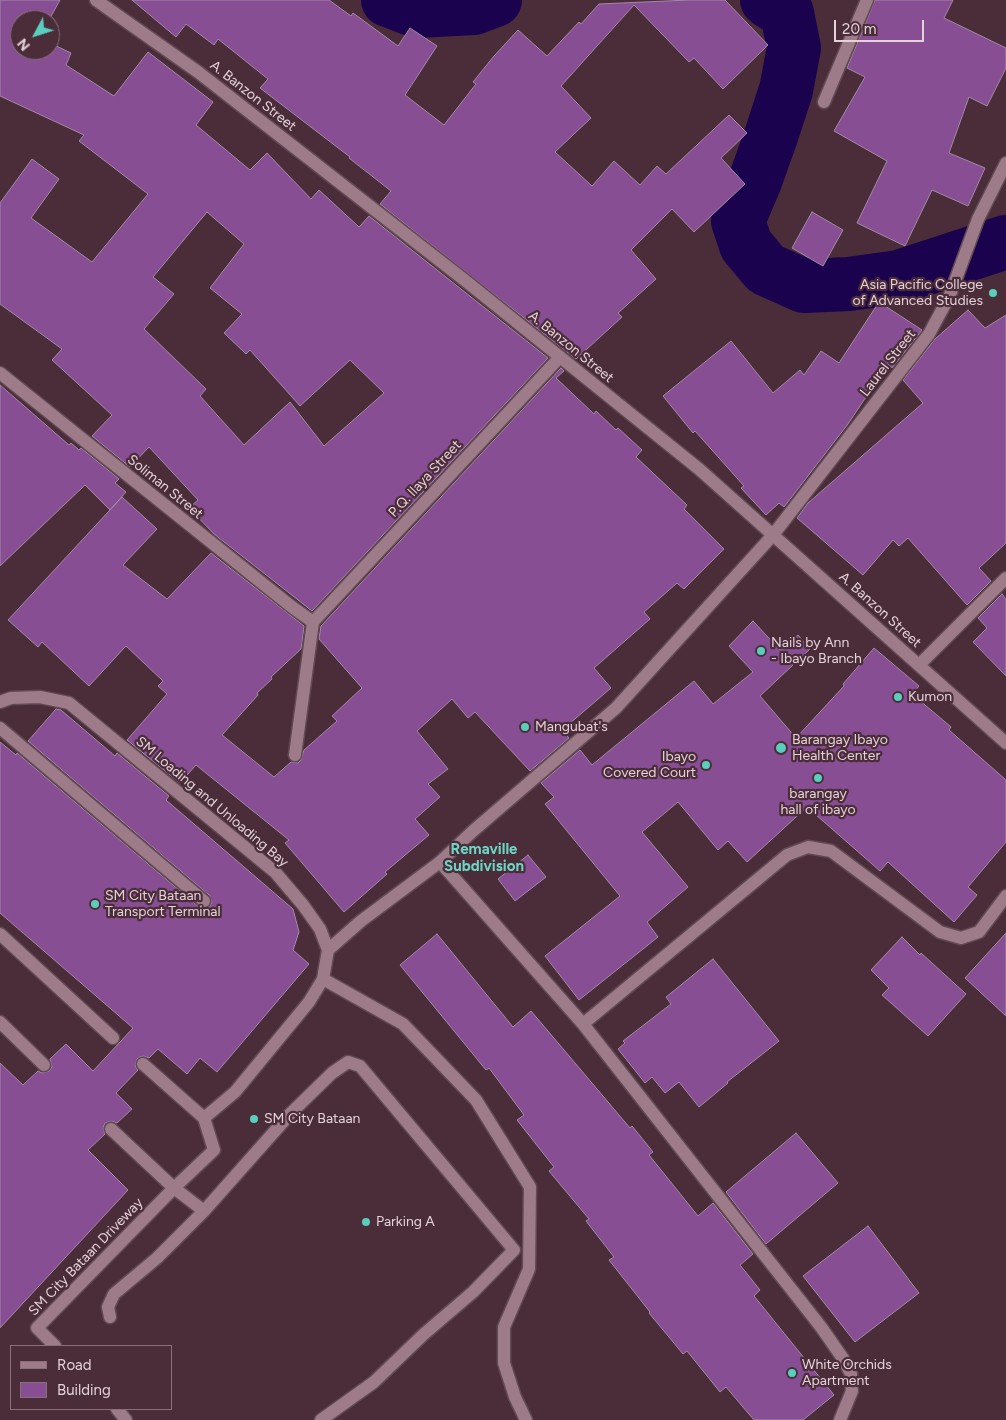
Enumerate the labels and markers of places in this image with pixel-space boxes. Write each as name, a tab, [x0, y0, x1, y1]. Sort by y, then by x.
place label: Asia Pacific College of Advanced Studies	[852, 277, 983, 310]
marker: Asia Pacific College of Advanced Studies	[987, 287, 999, 299]
place label: Nails by Ann - Ibayo Branch	[771, 635, 862, 668]
marker: Nails by Ann - Ibayo Branch	[755, 645, 767, 657]
place label: Kumon	[908, 689, 952, 705]
marker: Kumon	[892, 691, 904, 703]
place label: Mangubat's	[535, 719, 608, 735]
marker: Mangubat's	[519, 721, 531, 733]
place label: Barangay Ibayo Health Center	[792, 732, 888, 764]
marker: Barangay Ibayo Health Center	[774, 741, 788, 755]
place label: Ibayo Covered Court	[603, 749, 696, 782]
marker: Ibayo Covered Court	[700, 759, 712, 771]
marker: barangay hall of ibayo	[812, 772, 824, 784]
place label: barangay hall of ibayo	[780, 786, 856, 819]
place label: SM City Bataan Transport Terminal	[105, 888, 221, 920]
marker: SM City Bataan Transport Terminal	[89, 898, 101, 910]
place label: SM City Bataan	[264, 1111, 360, 1127]
marker: SM City Bataan	[248, 1113, 260, 1125]
place label: Parking A	[376, 1214, 435, 1230]
marker: Parking A	[360, 1216, 372, 1228]
place label: White Orchids Apartment	[802, 1357, 892, 1390]
marker: White Orchids Apartment	[786, 1367, 798, 1379]

